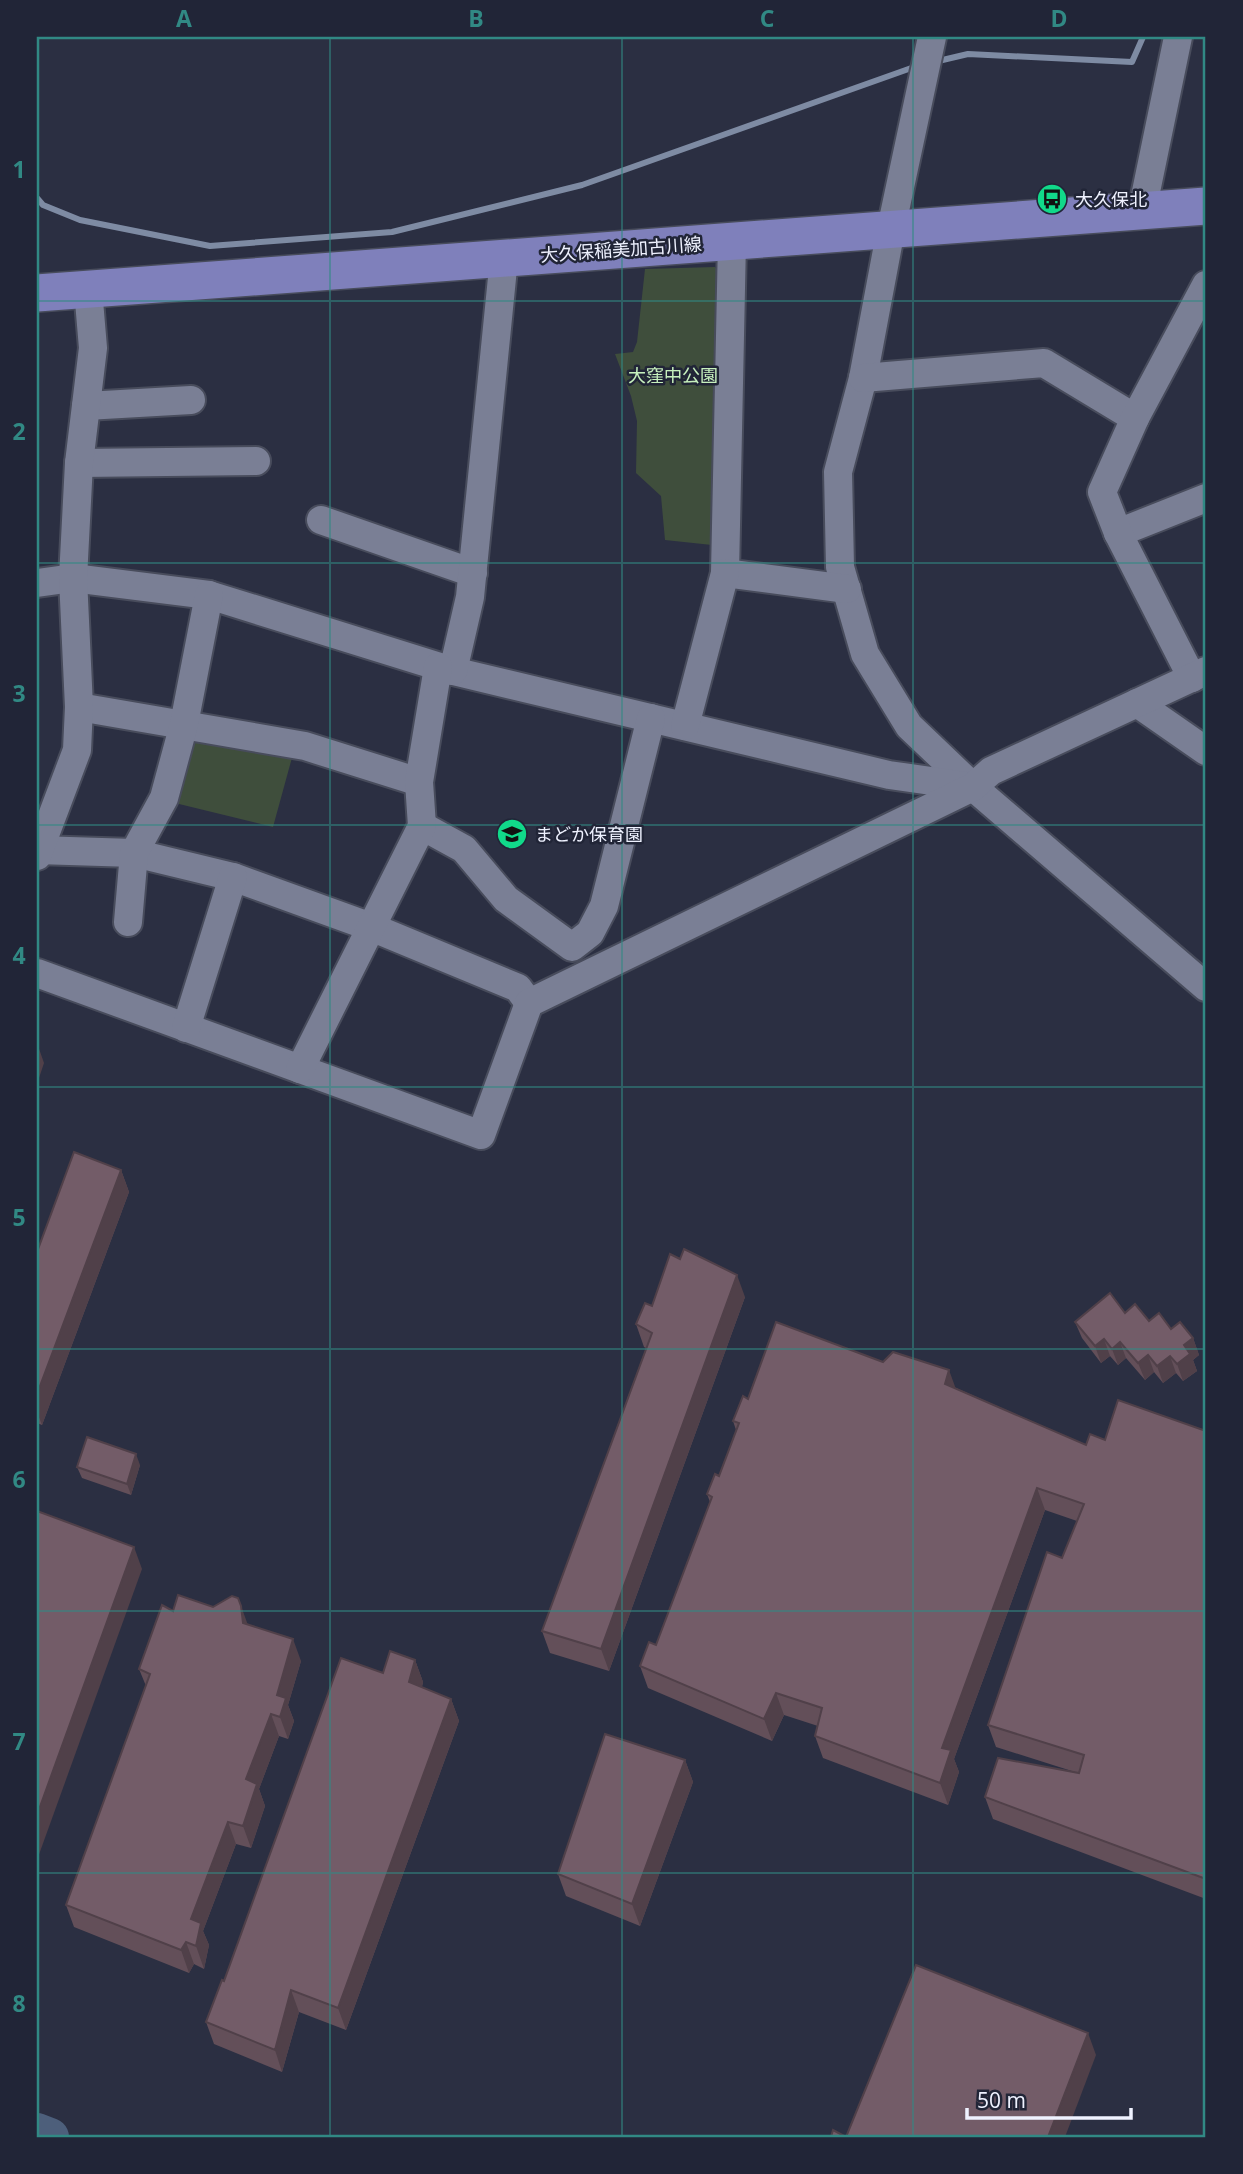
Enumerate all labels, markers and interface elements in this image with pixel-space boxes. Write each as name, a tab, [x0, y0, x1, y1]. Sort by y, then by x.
text: A	[176, 2, 192, 34]
text: B	[468, 2, 484, 34]
text: C	[760, 2, 774, 34]
text: D	[1050, 2, 1068, 34]
text: 1	[12, 153, 26, 185]
bus stop icon: 大久保北	[1035, 182, 1069, 216]
place label: 大久保北	[1075, 187, 1147, 211]
street label: 大久保稲美加古川線	[539, 231, 703, 267]
park label: 大窪中公園	[628, 363, 718, 387]
text: 2	[12, 415, 26, 447]
text: 3	[12, 677, 26, 709]
school or university icon: まどか保育園	[495, 817, 529, 851]
place label: まどか保育園	[535, 822, 643, 846]
text: 4	[12, 939, 26, 971]
text: 5	[12, 1201, 26, 1233]
text: 6	[12, 1463, 26, 1495]
text: 7	[12, 1725, 26, 1757]
text: 8	[12, 1987, 26, 2019]
scale bar	[967, 2076, 1131, 2120]
text: 50 m	[977, 2086, 1026, 2114]

